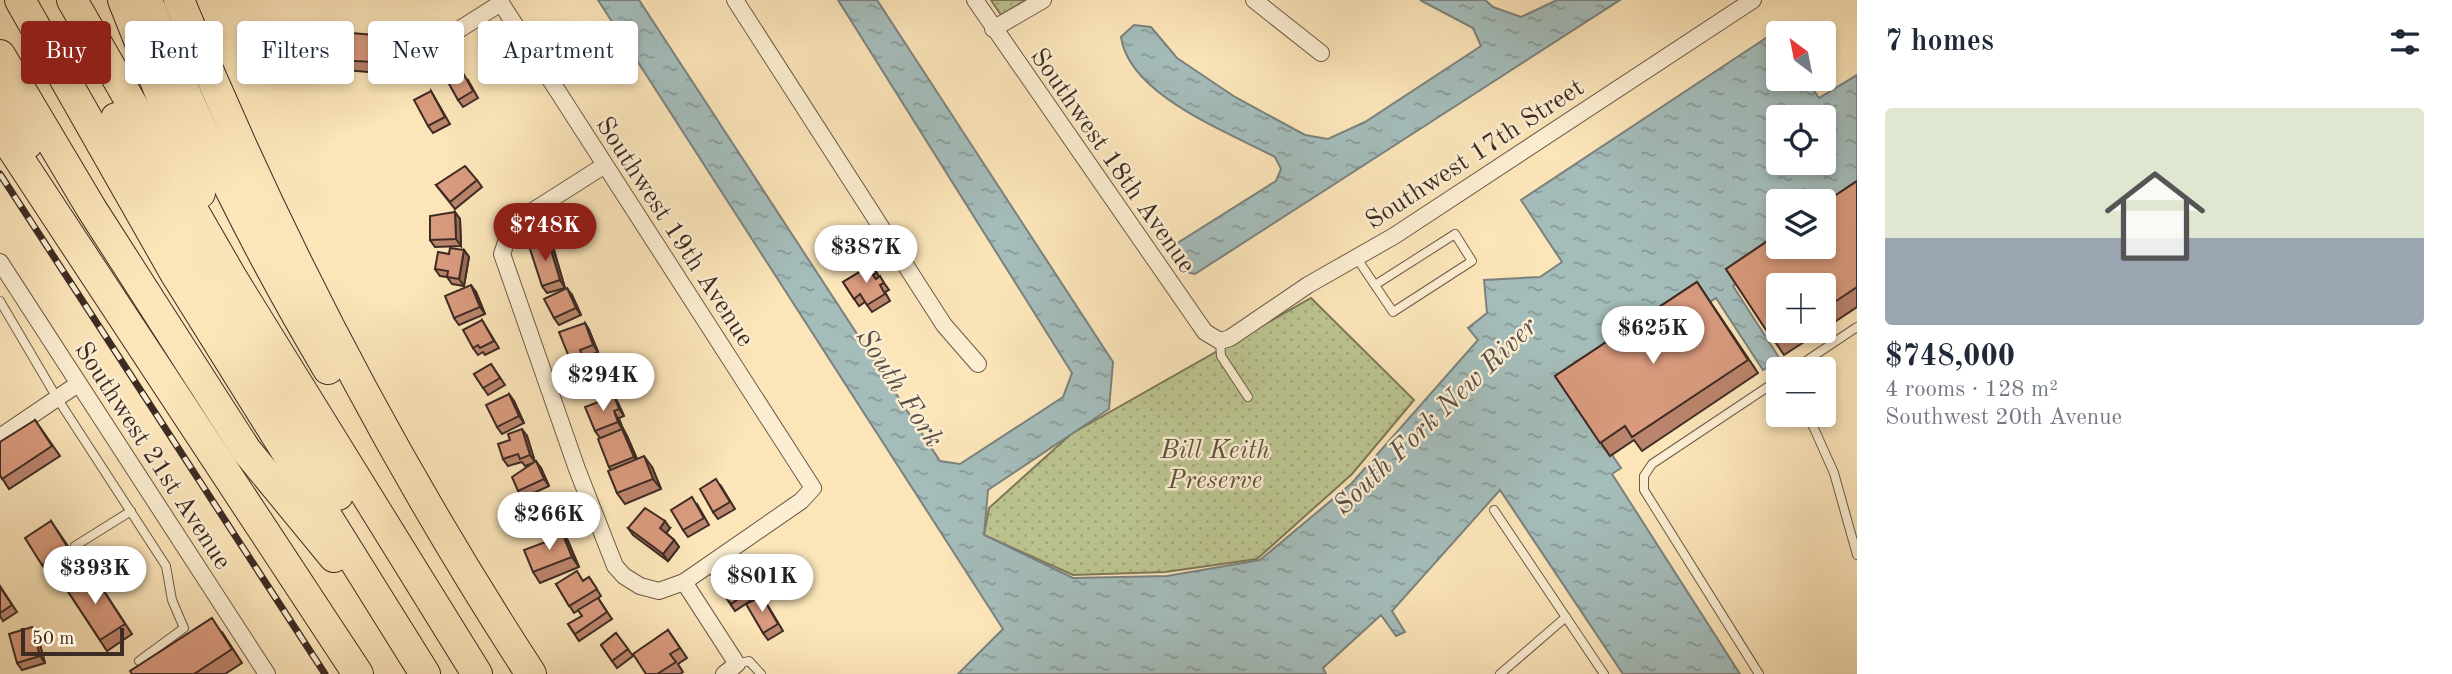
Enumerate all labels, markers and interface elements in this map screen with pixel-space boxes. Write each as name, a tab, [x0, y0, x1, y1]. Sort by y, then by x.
chip: Buy	[21, 21, 111, 84]
chip: Rent	[125, 21, 223, 84]
chip: Filters	[237, 21, 354, 84]
chip: New	[368, 21, 464, 84]
chip: Apartment	[478, 21, 638, 84]
north arrow	[1766, 21, 1836, 91]
map controls	[1766, 21, 1836, 427]
icon: filters	[2386, 23, 2424, 61]
text: 7 homes	[1885, 27, 1994, 57]
street label: Southwest 18th Avenue	[1025, 44, 1200, 278]
street label: Southwest 17th Street	[1361, 75, 1589, 235]
button: locate	[1766, 105, 1836, 175]
street label: Southwest 19th Avenue	[590, 113, 758, 352]
icon: home	[2092, 153, 2218, 279]
button: layers	[1766, 189, 1836, 259]
pin: $748K	[496, 204, 594, 263]
text: $748K	[509, 214, 581, 237]
pin: $387K	[817, 226, 915, 285]
text: $387K	[830, 236, 902, 259]
button: +	[1766, 273, 1836, 343]
pin: $625K	[1604, 306, 1702, 366]
water label: South Fork New River	[1329, 312, 1544, 521]
text: $625K	[1617, 317, 1689, 340]
water label: South Fork	[850, 324, 947, 453]
street label: Southwest 21st Avenue	[69, 338, 235, 574]
text: $748,000	[1885, 342, 2015, 372]
pin: $294K	[554, 354, 652, 413]
button: −	[1766, 357, 1836, 427]
text: $294K	[567, 364, 639, 387]
text: 4 rooms · 128 m²	[1885, 378, 2058, 401]
text: Southwest 20th Avenue	[1885, 406, 2122, 429]
park label: Bill Keith Preserve	[1159, 438, 1270, 494]
pin: $266K	[500, 492, 598, 552]
text: $266K	[513, 503, 585, 526]
pin: $393K	[46, 546, 144, 606]
pin: $801K	[713, 554, 811, 614]
text: $393K	[59, 557, 131, 580]
text: $801K	[726, 565, 798, 588]
scale bar	[21, 625, 124, 657]
text: 50 m	[32, 630, 74, 649]

